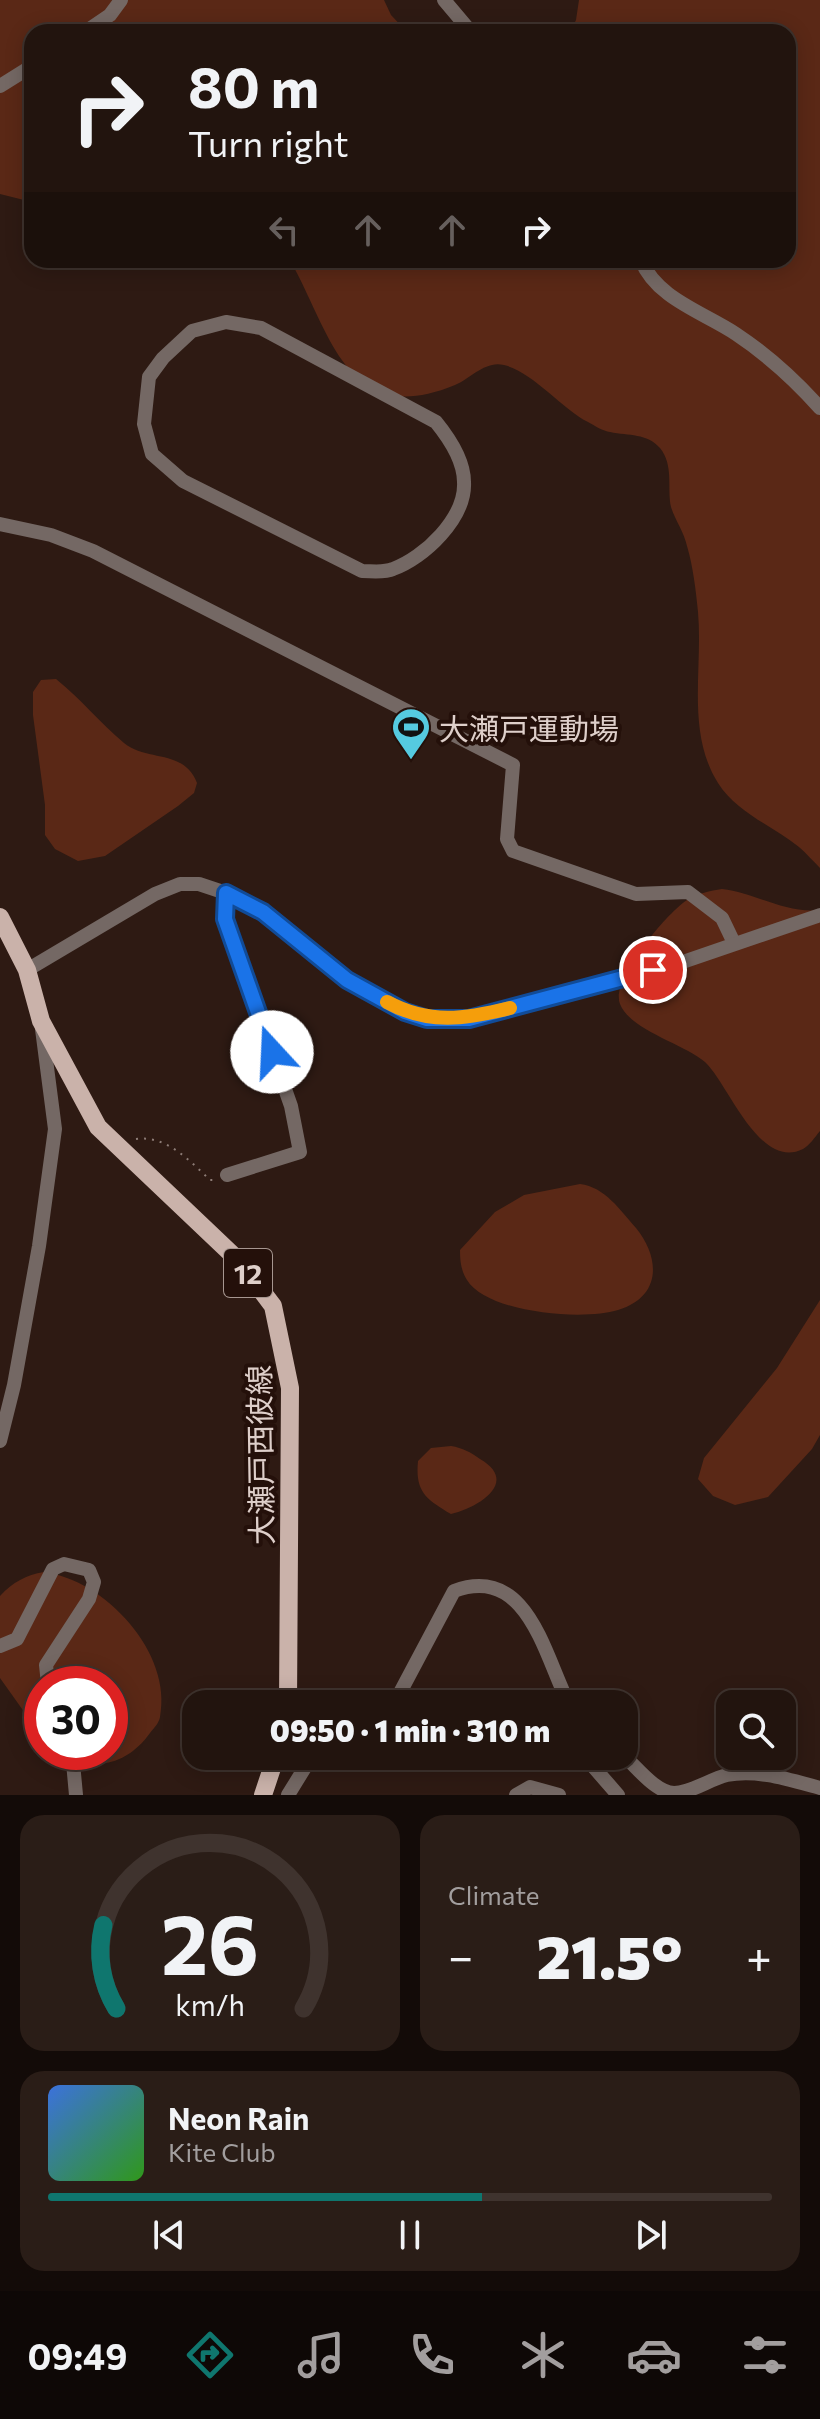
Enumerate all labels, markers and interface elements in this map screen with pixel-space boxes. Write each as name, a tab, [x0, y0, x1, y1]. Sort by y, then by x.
text: 80 m	[188, 51, 319, 120]
icon: right	[56, 56, 160, 160]
text: Turn right	[188, 120, 349, 164]
icon: left	[262, 208, 306, 252]
icon: ahead	[346, 208, 390, 252]
icon: ahead	[430, 208, 474, 252]
icon: right	[514, 208, 558, 252]
sports icon: 大瀬戸運動場	[390, 706, 432, 761]
place label: 大瀬戸運動場	[439, 709, 619, 746]
pin	[619, 936, 687, 1004]
icon: arrive	[631, 948, 675, 992]
position arrow	[230, 1010, 314, 1094]
road number: 12	[224, 1249, 272, 1297]
street label: 大瀬戸西彼線	[239, 1365, 279, 1545]
speed limit sign: 30	[24, 1666, 128, 1770]
map controls	[716, 1690, 796, 1770]
button: search	[716, 1690, 796, 1770]
text: 09:50 · 1 min · 310 m	[270, 1711, 550, 1748]
text: Climate	[448, 1879, 540, 1910]
text: 26	[161, 1890, 259, 1992]
text: 21.5°	[536, 1918, 683, 1991]
text: −	[448, 1928, 473, 1982]
text: +	[746, 1928, 772, 1982]
text: km/h	[175, 1987, 245, 2022]
text: Neon Rain	[168, 2099, 309, 2136]
text: Kite Club	[168, 2136, 276, 2167]
icon: previous	[147, 2213, 191, 2257]
icon: pause	[388, 2213, 432, 2257]
icon: next	[629, 2213, 673, 2257]
icon: directions	[182, 2327, 238, 2383]
icon: music	[293, 2327, 349, 2383]
icon: phone	[404, 2327, 460, 2383]
icon: climate	[515, 2327, 571, 2383]
icon: car	[626, 2327, 682, 2383]
icon: filters	[737, 2327, 793, 2383]
text: 09:49	[27, 2333, 127, 2377]

